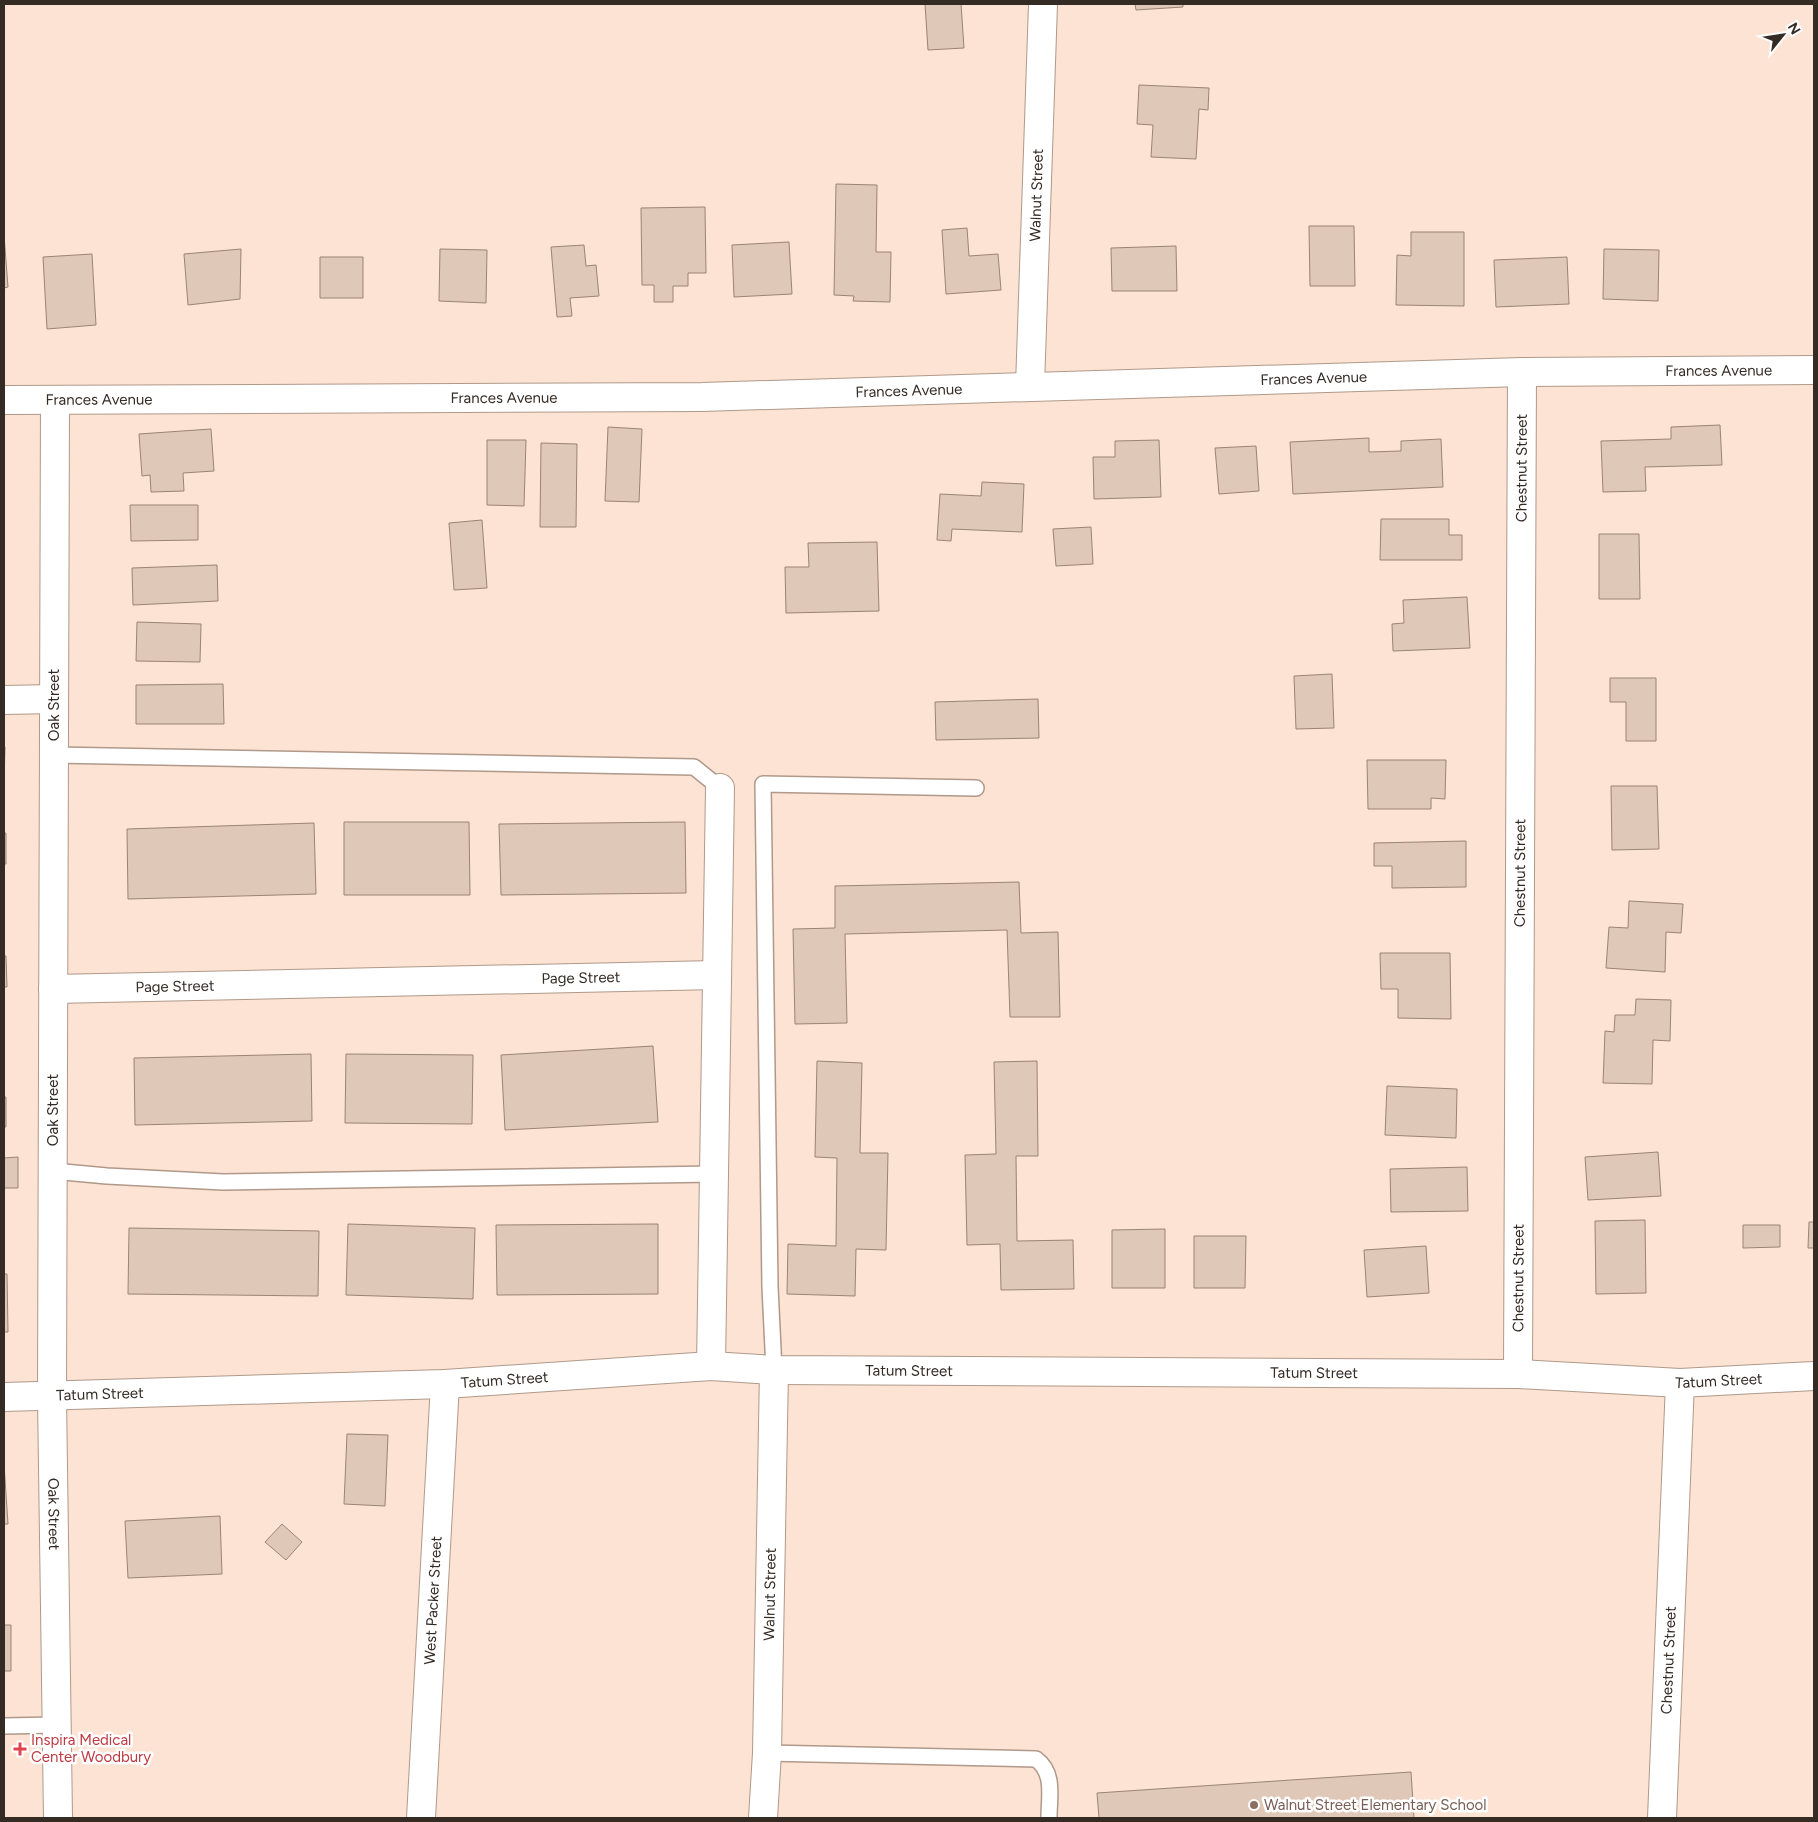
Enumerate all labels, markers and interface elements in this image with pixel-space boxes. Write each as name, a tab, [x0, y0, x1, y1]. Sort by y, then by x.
north arrow	[1758, 10, 1808, 60]
text: N	[1784, 20, 1804, 38]
street label: Walnut Street	[1026, 148, 1047, 242]
street label: Frances Avenue	[1665, 361, 1772, 380]
street label: Frances Avenue	[1260, 368, 1367, 389]
street label: Frances Avenue	[855, 380, 963, 401]
street label: Frances Avenue	[450, 389, 558, 407]
street label: Frances Avenue	[45, 390, 153, 409]
street label: Chestnut Street	[1512, 414, 1531, 522]
street label: Oak Street	[45, 669, 63, 741]
street label: Chestnut Street	[1511, 819, 1529, 927]
street label: Page Street	[541, 968, 621, 988]
street label: Page Street	[135, 977, 215, 996]
street label: Oak Street	[44, 1074, 62, 1146]
street label: Chestnut Street	[1509, 1224, 1528, 1332]
street label: Tatum Street	[865, 1361, 953, 1380]
street label: Tatum Street	[1270, 1364, 1358, 1382]
street label: Tatum Street	[460, 1368, 549, 1392]
street label: Tatum Street	[1675, 1370, 1763, 1392]
street label: Tatum Street	[56, 1384, 144, 1404]
street label: Oak Street	[44, 1478, 63, 1551]
street label: West Packer Street	[420, 1535, 446, 1665]
street label: Walnut Street	[760, 1547, 780, 1641]
street label: Chestnut Street	[1657, 1605, 1680, 1715]
place label: Inspira Medical Center Woodbury	[31, 1731, 151, 1766]
marker: Inspira Medical Center Woodbury	[13, 1742, 27, 1756]
place label: Walnut Street Elementary School	[1264, 1796, 1487, 1814]
marker: Walnut Street Elementary School	[1248, 1799, 1260, 1811]

